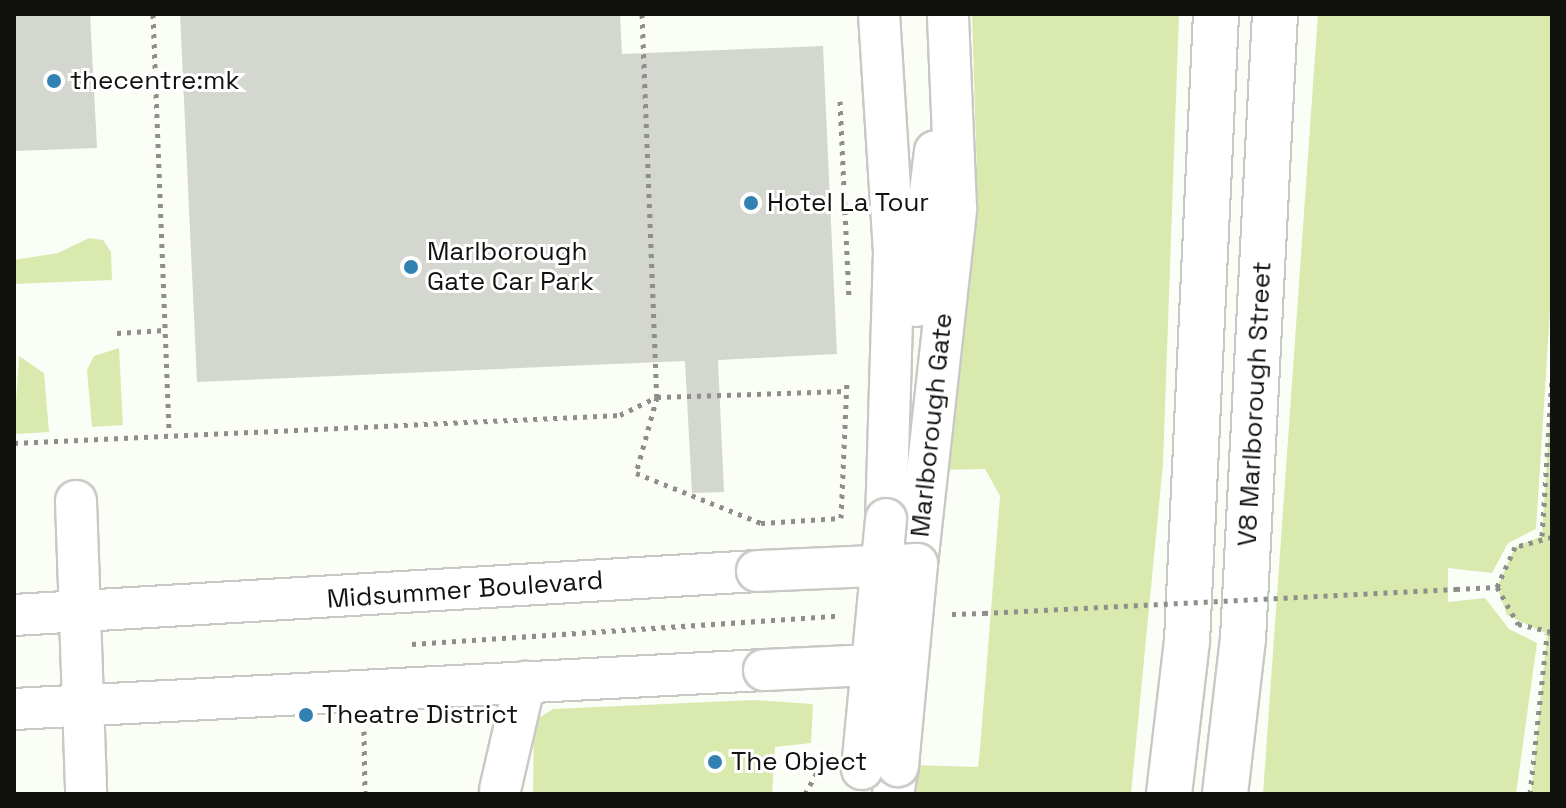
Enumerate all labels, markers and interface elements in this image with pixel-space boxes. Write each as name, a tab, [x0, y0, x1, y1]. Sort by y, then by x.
place label: thecentre:mk	[70, 65, 239, 97]
marker: thecentre:mk	[45, 72, 63, 90]
place label: Hotel La Tour	[767, 187, 930, 219]
marker: Hotel La Tour	[742, 194, 760, 212]
place label: Marlborough Gate Car Park	[427, 236, 594, 298]
marker: Marlborough Gate Car Park	[402, 258, 420, 276]
street label: V8 Marlborough Street	[1232, 261, 1278, 547]
street label: Marlborough Gate	[905, 311, 959, 539]
street label: Midsummer Boulevard	[326, 565, 604, 615]
place label: Theatre District	[322, 699, 518, 731]
marker: Theatre District	[297, 706, 315, 724]
place label: The Object	[731, 746, 867, 778]
marker: The Object	[706, 753, 724, 771]

